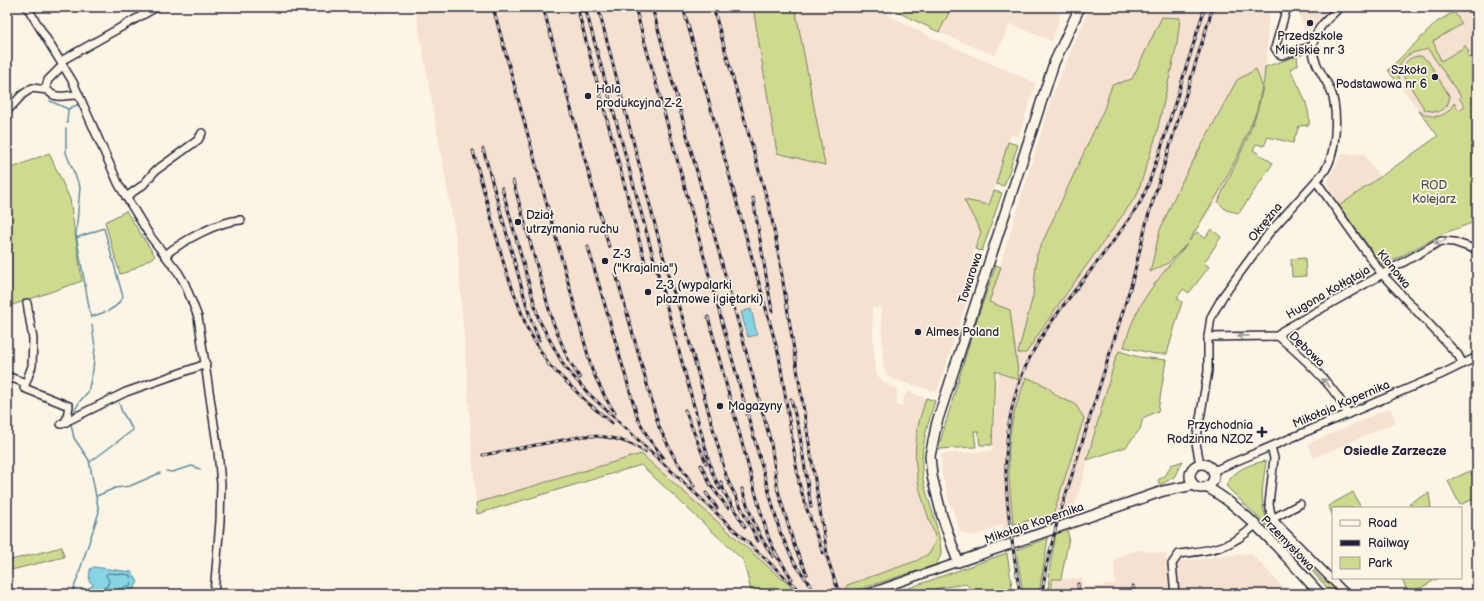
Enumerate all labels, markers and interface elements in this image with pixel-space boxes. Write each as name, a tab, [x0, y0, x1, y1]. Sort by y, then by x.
marker: Przedszkole Miejskie nr 3	[1305, 18, 1315, 28]
place label: Przedszkole Miejskie nr 3	[1275, 29, 1345, 58]
place label: Szkoła Podstawowa nr 6	[1336, 63, 1427, 92]
marker: Szkoła Podstawowa nr 6	[1430, 72, 1440, 82]
place label: Hala produkcyjna Z-2	[596, 82, 682, 111]
marker: Hala produkcyjna Z-2	[583, 91, 593, 101]
park label: ROD Kolejarz	[1412, 178, 1456, 207]
street label: Okrężna	[1245, 200, 1286, 245]
place label: Dział utrzymania ruchu	[526, 208, 619, 237]
marker: Dział utrzymania ruchu	[513, 217, 523, 227]
one-way arrow	[1434, 239, 1447, 246]
place label: Z-3 ("Krajalnia")	[612, 247, 678, 276]
street label: Klonowa	[1373, 247, 1414, 292]
street label: Towarowa	[955, 250, 986, 306]
marker: Z-3 ("Krajalnia")	[600, 256, 610, 266]
street label: Hugona Kołłątaja	[1284, 262, 1373, 323]
place label: Z-3 (wypalarki plazmowe i giętarki)	[655, 278, 764, 307]
marker: Z-3 (wypalarki plazmowe i giętarki)	[643, 287, 653, 297]
place label: Almes Poland	[926, 325, 999, 340]
marker: Almes Poland	[913, 327, 923, 337]
street label: Dębowa	[1286, 329, 1328, 370]
one-way arrow	[1237, 332, 1250, 340]
street label: Mikołaja Kopernika	[1290, 377, 1392, 432]
one-way arrow	[1321, 378, 1330, 388]
place label: Magazyny	[728, 399, 783, 414]
marker: Magazyny	[715, 401, 725, 411]
place label: Przychodnia Rodzinna NZOZ	[1167, 418, 1254, 447]
marker: Przychodnia Rodzinna NZOZ	[1256, 426, 1268, 438]
district label: Osiedle Zarzecze	[1343, 443, 1447, 459]
street label: Mikołaja Kopernika	[983, 499, 1086, 547]
legend	[1332, 507, 1462, 579]
street label: Przemysłowa	[1258, 513, 1318, 574]
text: Road	[1368, 516, 1397, 531]
text: Railway	[1368, 536, 1410, 551]
text: Park	[1368, 556, 1392, 571]

